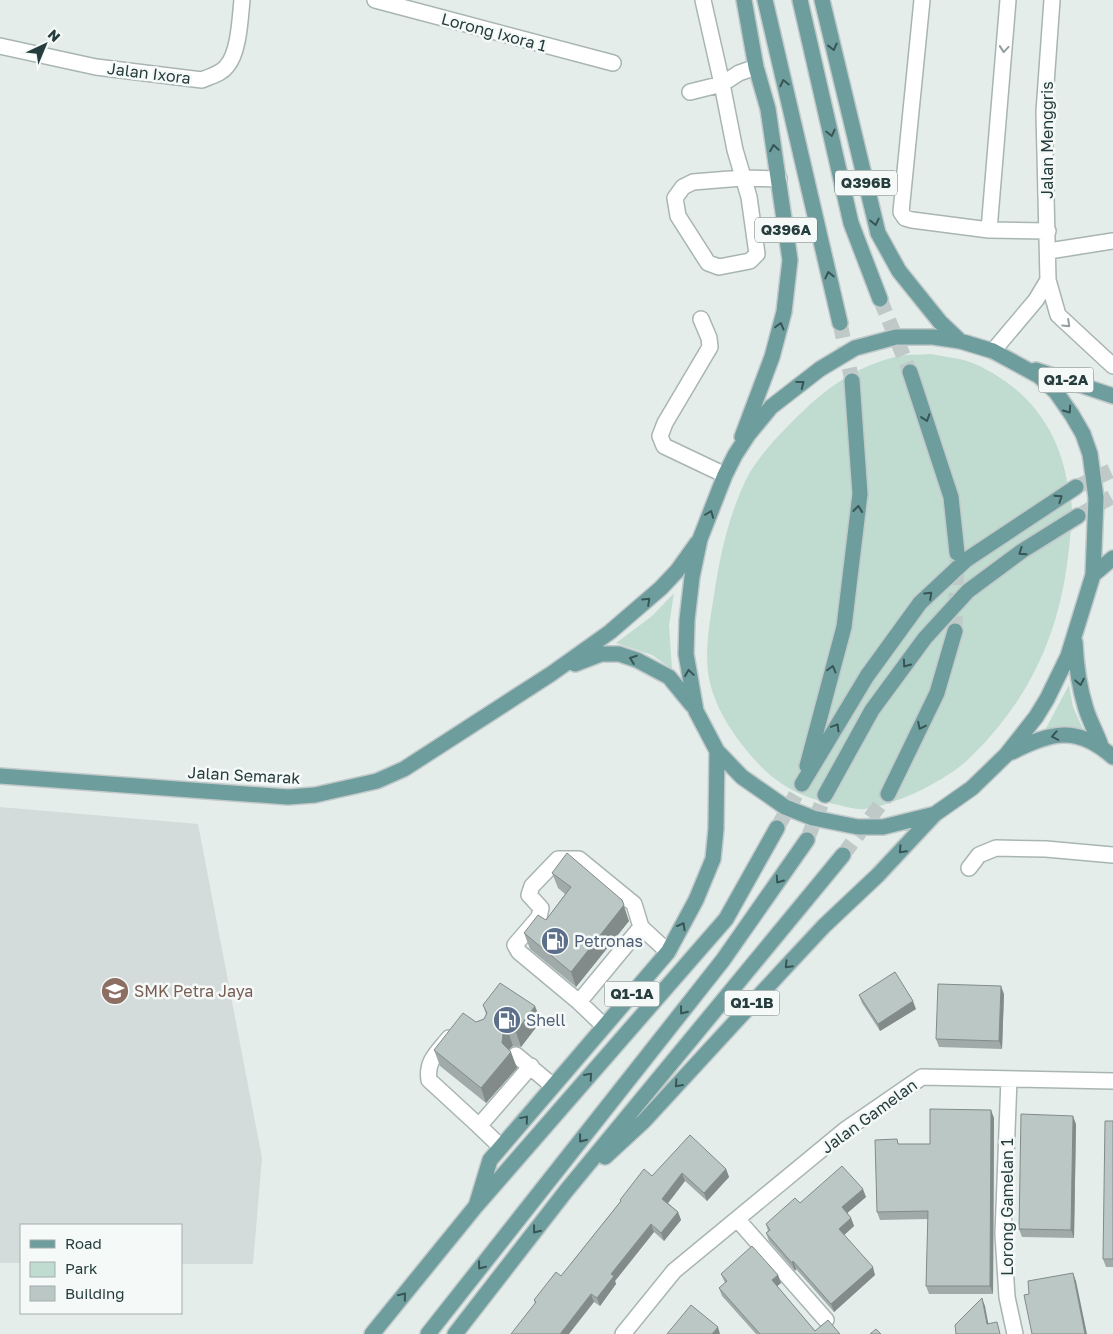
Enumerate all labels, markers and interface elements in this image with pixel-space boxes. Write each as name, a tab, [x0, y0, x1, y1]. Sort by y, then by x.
street label: Lorong Ixora 1	[439, 8, 549, 56]
north arrow	[20, 20, 70, 70]
text: N	[45, 25, 64, 45]
one-way arrow	[827, 43, 838, 52]
one-way arrow	[999, 45, 1010, 53]
street label: Jalan Ixora	[106, 58, 192, 88]
one-way arrow	[779, 78, 790, 87]
street label: Jalan Menggris	[1037, 81, 1057, 199]
one-way arrow	[825, 128, 836, 137]
one-way arrow	[769, 144, 780, 152]
road number: Q396B	[835, 170, 897, 196]
road number: Q396A	[755, 218, 817, 242]
one-way arrow	[869, 218, 880, 227]
one-way arrow	[824, 271, 835, 280]
one-way arrow	[1062, 318, 1071, 327]
one-way arrow	[775, 323, 785, 331]
road number: Q1-2A	[1038, 368, 1094, 392]
one-way arrow	[795, 381, 804, 389]
one-way arrow	[1062, 404, 1071, 414]
one-way arrow	[920, 413, 930, 421]
one-way arrow	[1053, 495, 1063, 504]
one-way arrow	[852, 505, 863, 513]
one-way arrow	[703, 510, 714, 519]
one-way arrow	[1018, 545, 1027, 555]
one-way arrow	[923, 592, 932, 601]
one-way arrow	[641, 598, 650, 607]
one-way arrow	[629, 655, 638, 665]
one-way arrow	[903, 658, 912, 668]
one-way arrow	[827, 666, 837, 674]
one-way arrow	[684, 669, 695, 677]
one-way arrow	[1074, 678, 1084, 687]
one-way arrow	[917, 720, 927, 729]
one-way arrow	[829, 724, 839, 733]
one-way arrow	[1051, 730, 1059, 741]
street label: Jalan Semarak	[187, 762, 301, 788]
one-way arrow	[899, 844, 908, 853]
one-way arrow	[776, 875, 785, 884]
one-way arrow	[676, 922, 686, 931]
fuel station icon: Petronas	[540, 926, 570, 956]
place label: Petronas	[574, 931, 643, 951]
one-way arrow	[784, 959, 793, 968]
school or university icon: SMK Petra Jaya	[100, 976, 130, 1006]
place label: SMK Petra Jaya	[134, 981, 253, 1001]
road number: Q1-1A	[604, 982, 660, 1006]
road number: Q1-1B	[724, 990, 780, 1016]
fuel station icon: Shell	[492, 1005, 522, 1035]
one-way arrow	[680, 1005, 688, 1014]
place label: Shell	[526, 1010, 566, 1030]
one-way arrow	[583, 1073, 592, 1082]
street label: Jalan Gamelan	[817, 1074, 921, 1158]
one-way arrow	[675, 1079, 684, 1088]
one-way arrow	[519, 1116, 528, 1125]
one-way arrow	[580, 1133, 588, 1142]
street label: Lorong Gamelan 1	[997, 1138, 1017, 1276]
legend	[20, 1224, 182, 1314]
one-way arrow	[534, 1224, 542, 1233]
text: Road	[65, 1234, 102, 1252]
text: Park	[65, 1259, 98, 1277]
one-way arrow	[479, 1260, 487, 1269]
text: Building	[65, 1284, 125, 1302]
one-way arrow	[397, 1293, 405, 1302]

